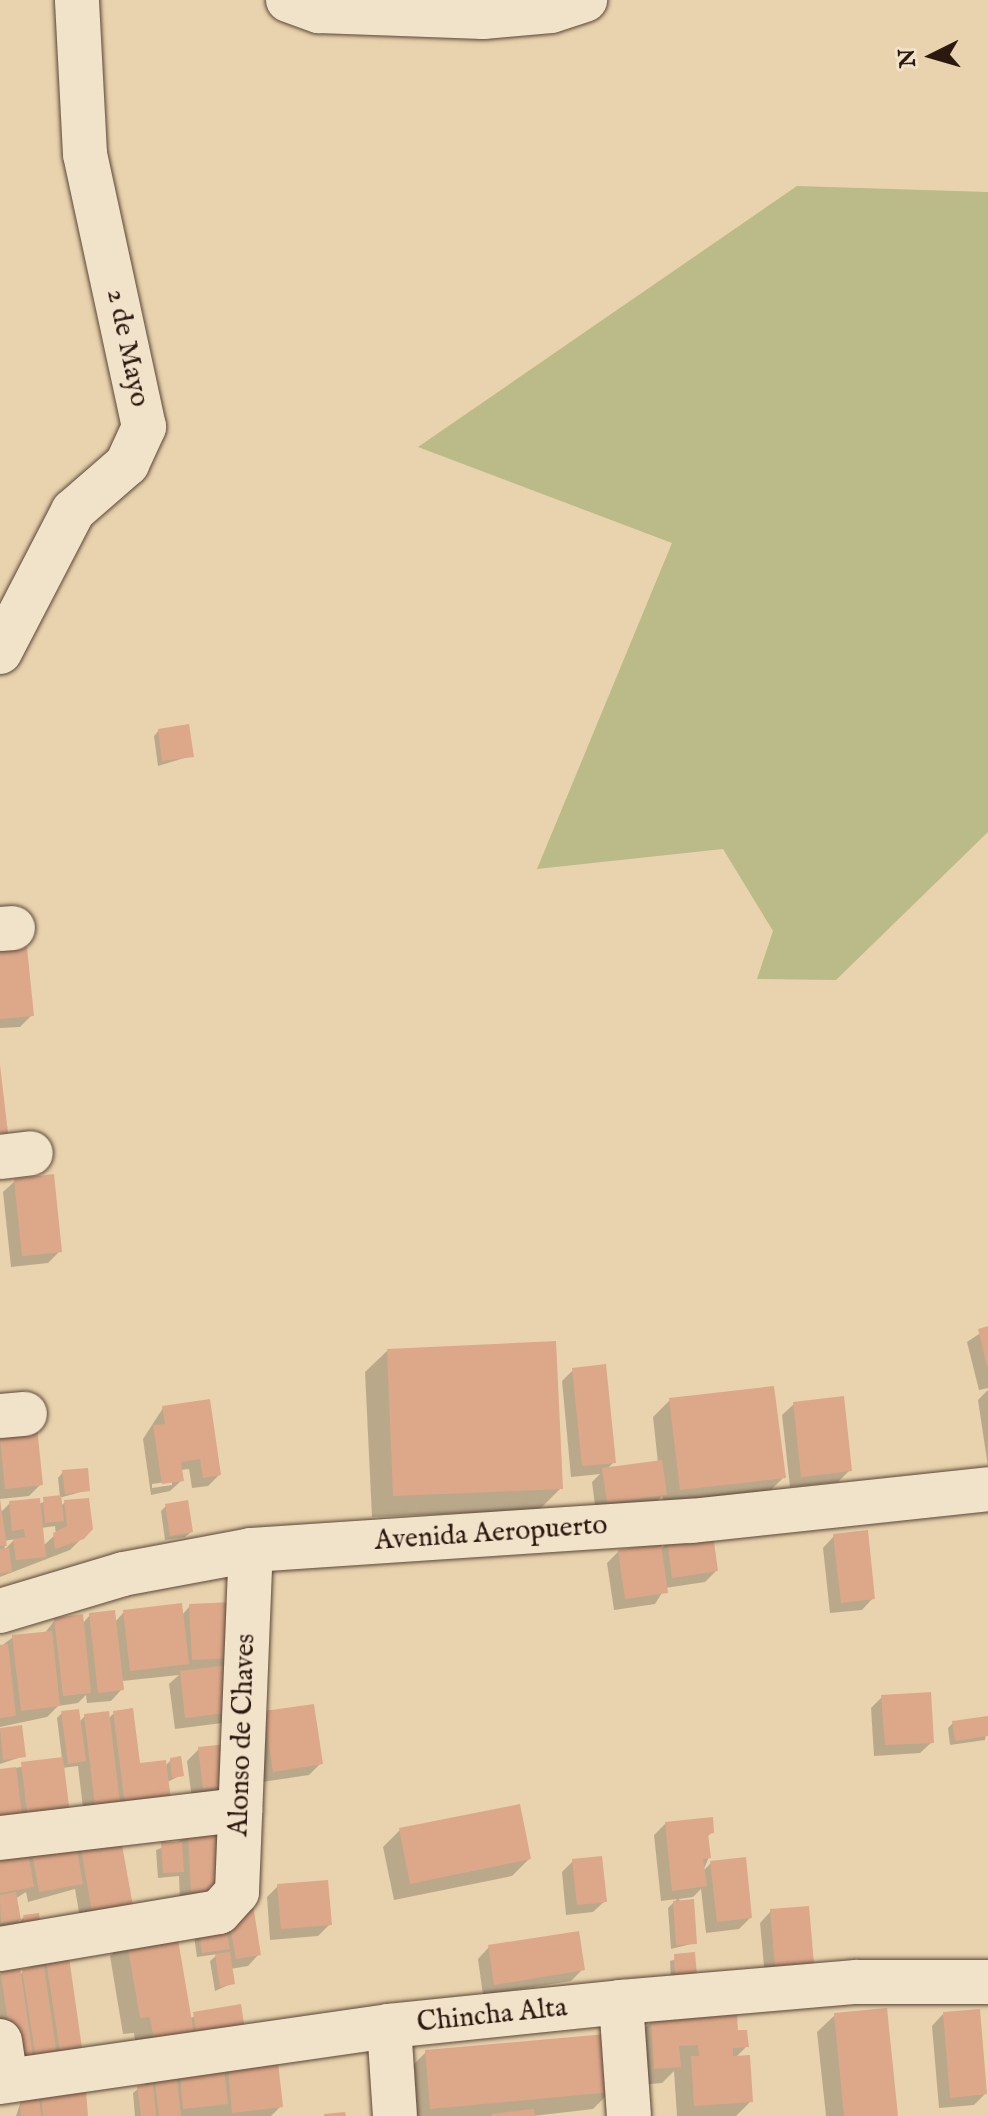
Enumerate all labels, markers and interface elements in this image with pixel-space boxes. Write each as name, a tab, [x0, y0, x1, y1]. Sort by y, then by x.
north arrow	[892, 16, 972, 96]
text: N	[893, 47, 923, 69]
street label: 2 de Mayo	[98, 286, 156, 410]
street label: Avenida Aeropuerto	[373, 1509, 609, 1559]
street label: Alonso de Chaves	[223, 1633, 263, 1837]
street label: Chincha Alta	[415, 1991, 569, 2041]

